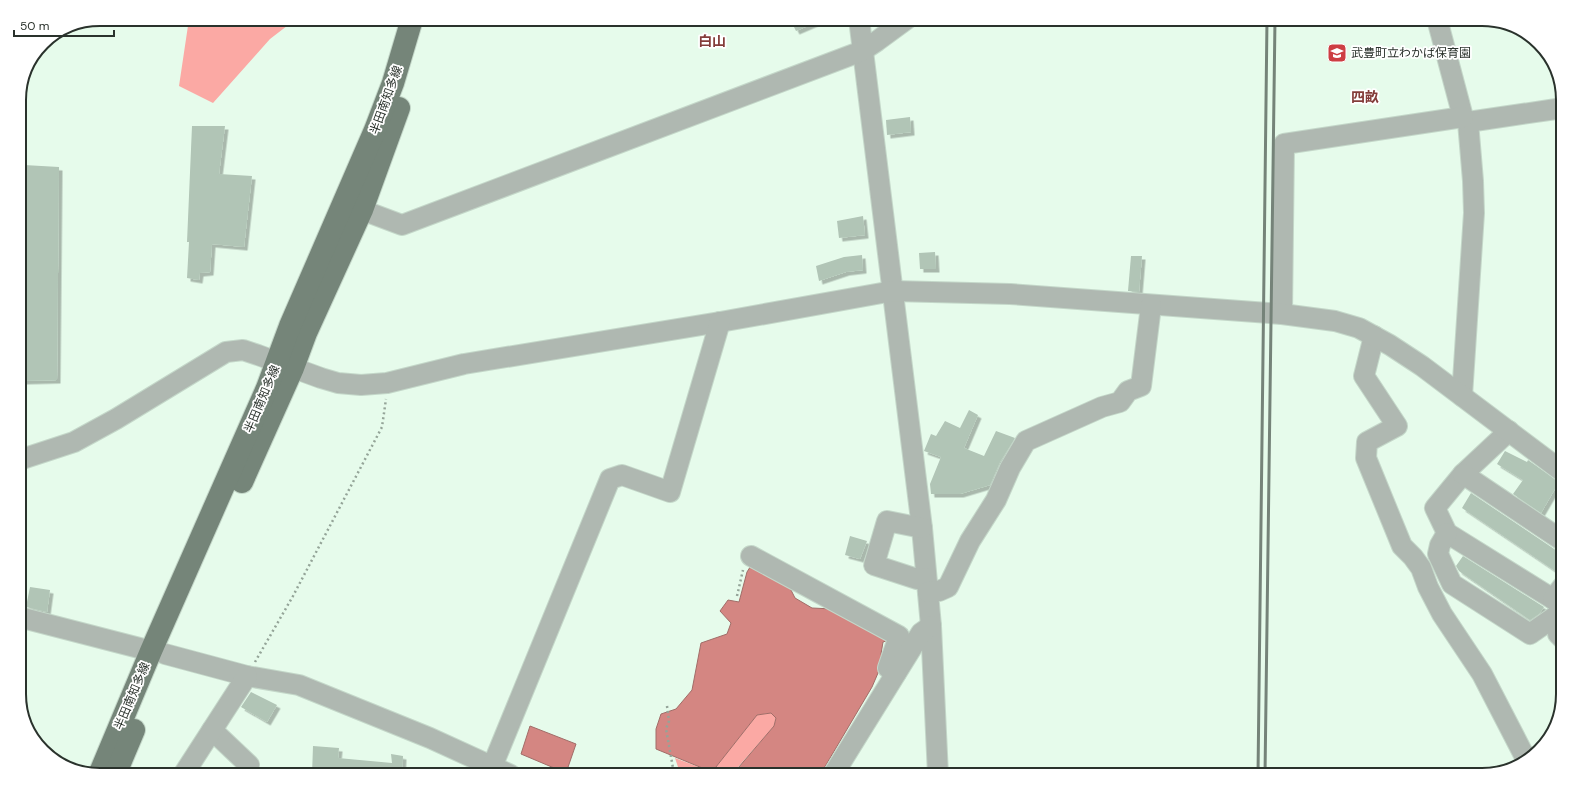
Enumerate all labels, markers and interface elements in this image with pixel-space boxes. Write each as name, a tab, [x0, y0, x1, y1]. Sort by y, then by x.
scale bar	[14, 12, 114, 38]
text: 50 m	[20, 18, 49, 34]
district label: 白山	[698, 32, 726, 50]
school or university icon: 武豊町立わかば保育園	[1326, 42, 1348, 64]
place label: 武豊町立わかば保育園	[1351, 45, 1471, 61]
street label: 半田南知多線	[366, 63, 406, 137]
district label: 四畝	[1351, 88, 1379, 106]
street label: 半田南知多線	[241, 363, 283, 435]
street label: 半田南知多線	[111, 660, 153, 732]

